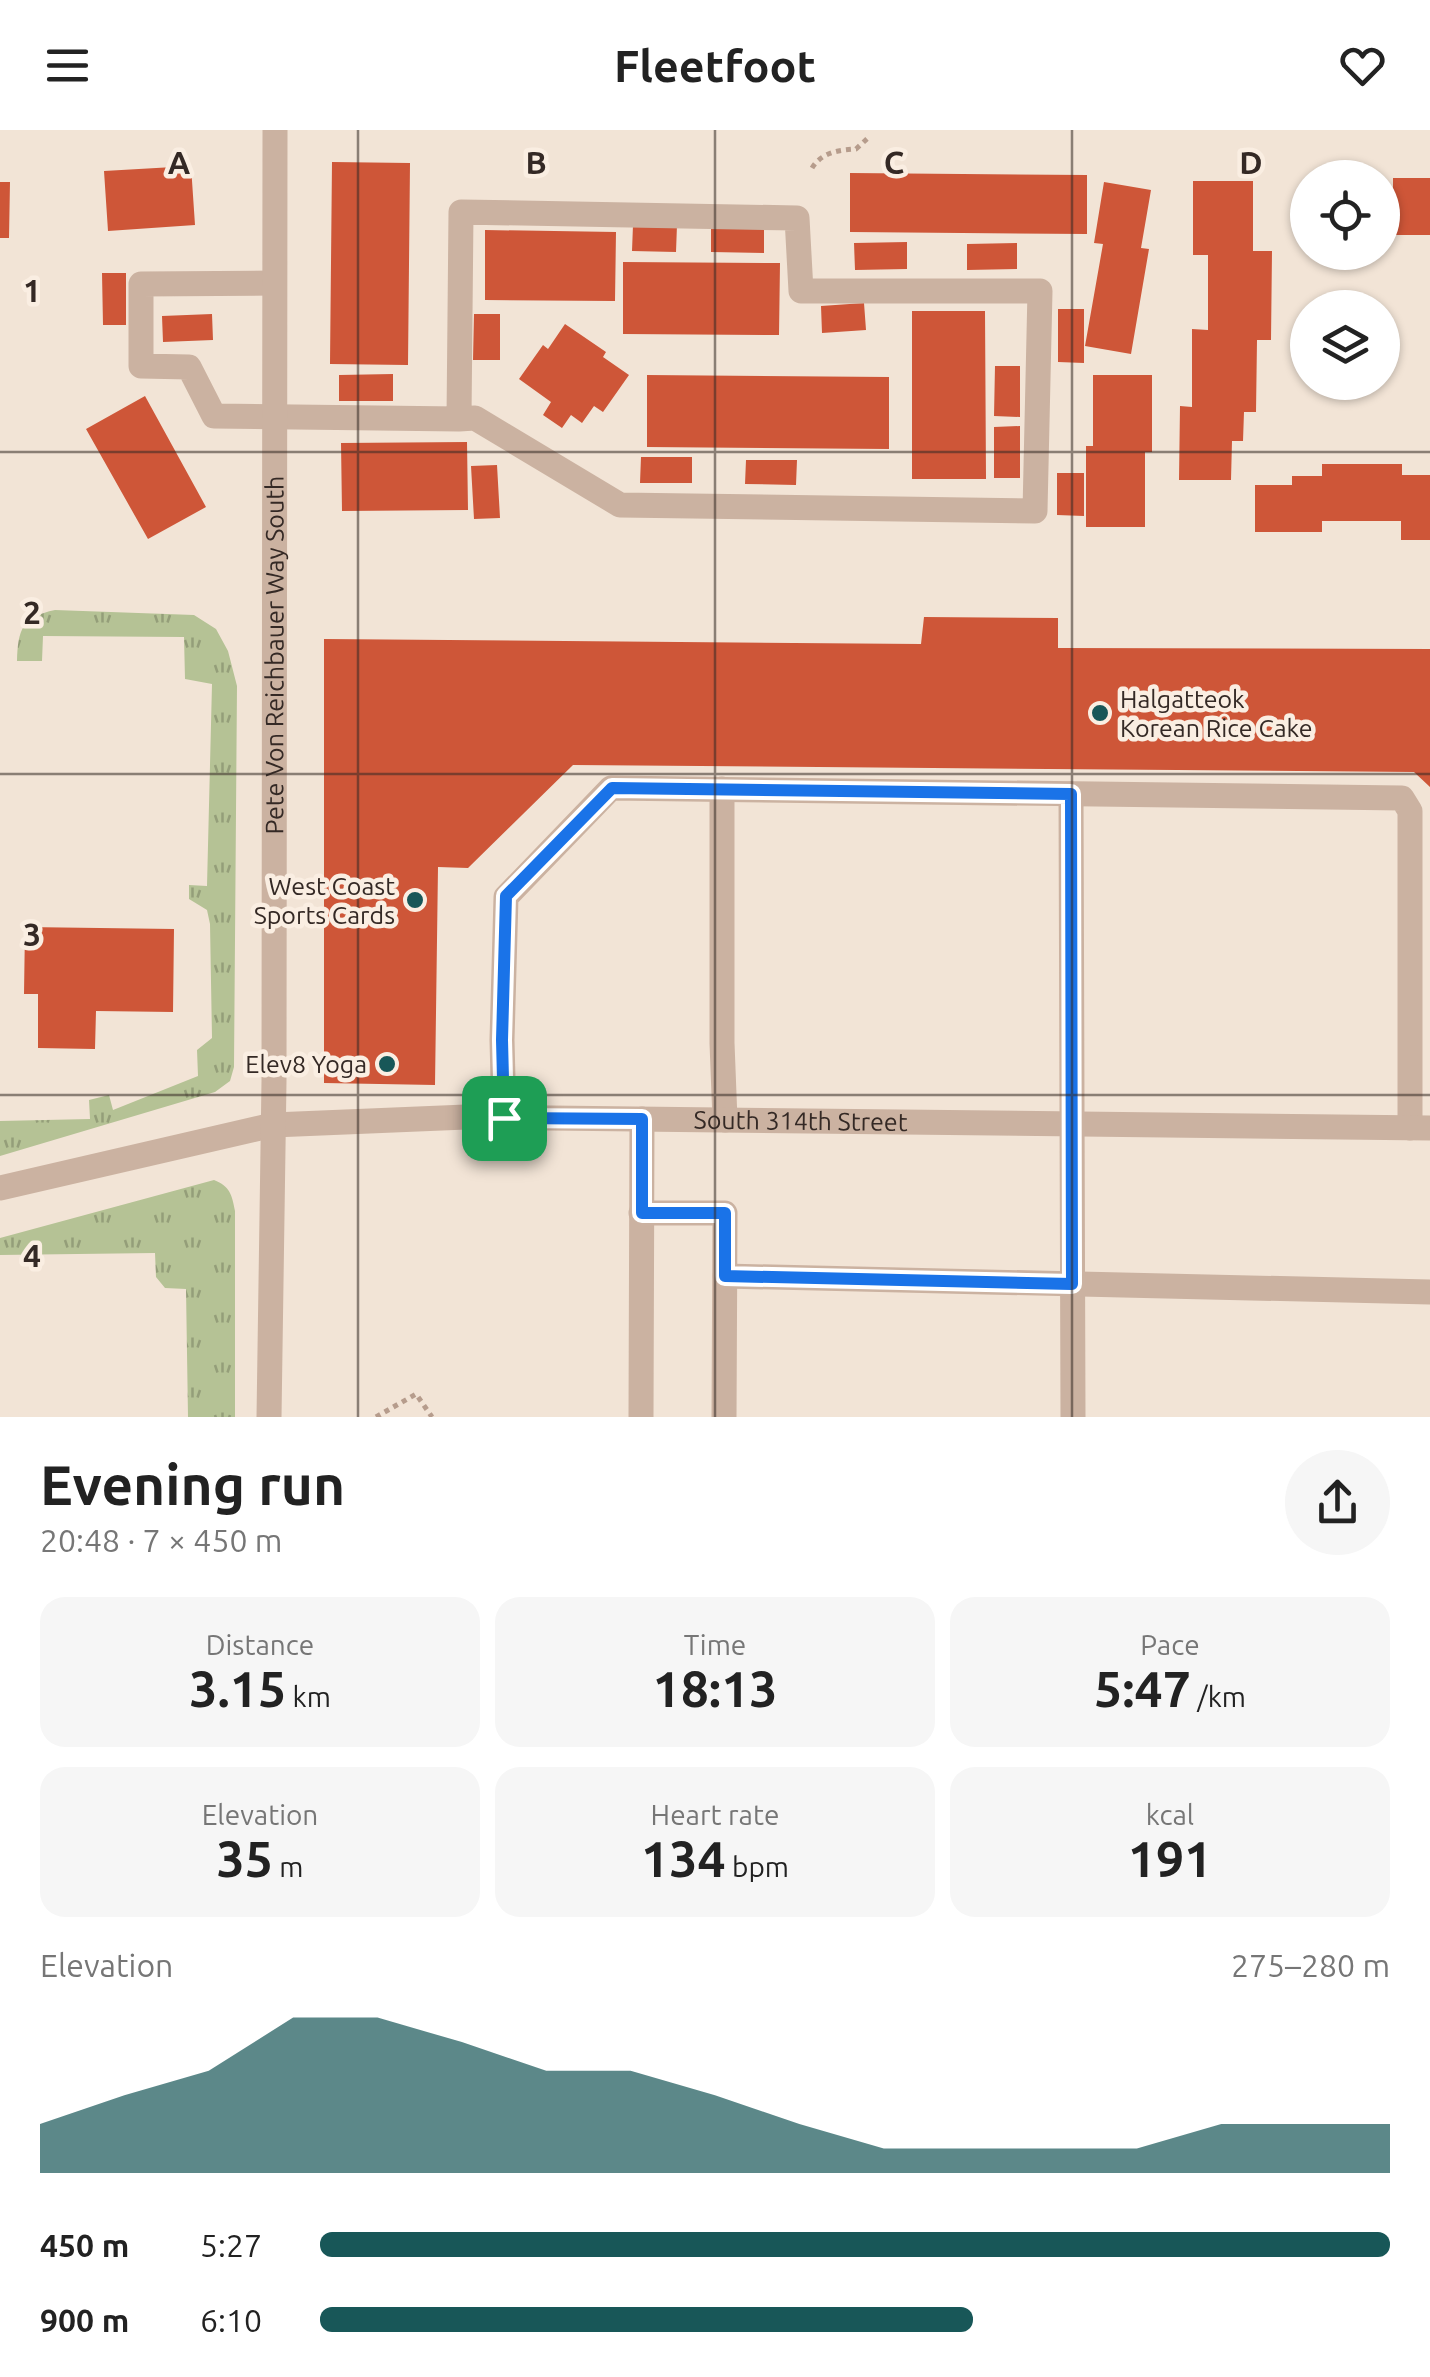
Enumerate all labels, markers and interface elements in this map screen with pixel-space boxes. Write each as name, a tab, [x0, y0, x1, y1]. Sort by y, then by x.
icon: menu	[40, 38, 95, 93]
icon: heart	[1335, 38, 1390, 93]
text: Fleetfoot	[614, 40, 816, 91]
text: A	[168, 144, 191, 180]
text: B	[525, 144, 547, 180]
text: C	[884, 144, 904, 180]
text: D	[1239, 144, 1263, 180]
map controls	[1290, 160, 1400, 400]
button: locate	[1290, 160, 1400, 270]
text: 1	[23, 272, 41, 308]
button: layers	[1290, 290, 1400, 400]
street label: Pete Von Reichbauer Way South	[260, 476, 289, 834]
text: 2	[23, 594, 41, 630]
place label: Halgatteok Korean Rice Cake	[1120, 685, 1313, 742]
marker: Halgatteok Korean Rice Cake	[1089, 702, 1111, 724]
place label: West Coast Sports Cards	[254, 872, 395, 929]
marker: West Coast Sports Cards	[404, 889, 426, 911]
text: 3	[23, 916, 41, 952]
place label: Elev8 Yoga	[245, 1050, 367, 1078]
marker: Elev8 Yoga	[376, 1053, 398, 1075]
pin	[462, 1076, 547, 1161]
icon: arrive	[477, 1091, 532, 1146]
street label: South 314th Street	[694, 1106, 908, 1136]
text: 4	[23, 1237, 41, 1273]
button: share	[1285, 1450, 1390, 1555]
text: Evening run	[40, 1454, 345, 1515]
text: 20:48 · 7 × 450 m	[40, 1522, 282, 1558]
text: Distance	[206, 1629, 314, 1660]
text: Time	[684, 1629, 746, 1660]
text: Pace	[1140, 1629, 1200, 1660]
text: 3.15	[189, 1660, 286, 1716]
text: 18:13	[652, 1660, 778, 1716]
text: 5:47	[1094, 1660, 1191, 1716]
text: km	[286, 1681, 331, 1712]
text: /km	[1191, 1681, 1246, 1712]
text: Elevation	[202, 1799, 318, 1830]
text: Heart rate	[651, 1799, 779, 1830]
text: kcal	[1146, 1799, 1194, 1830]
text: 35	[217, 1830, 273, 1886]
text: 134	[641, 1830, 726, 1886]
text: 191	[1128, 1830, 1212, 1886]
text: m	[273, 1851, 303, 1882]
text: bpm	[726, 1851, 789, 1882]
text: Elevation	[40, 1947, 173, 1983]
text: 275–280 m	[1231, 1947, 1390, 1983]
text: 450 m	[40, 2227, 129, 2263]
text: 5:27	[200, 2227, 262, 2263]
text: 900 m	[40, 2302, 129, 2338]
text: 6:10	[200, 2302, 262, 2338]

